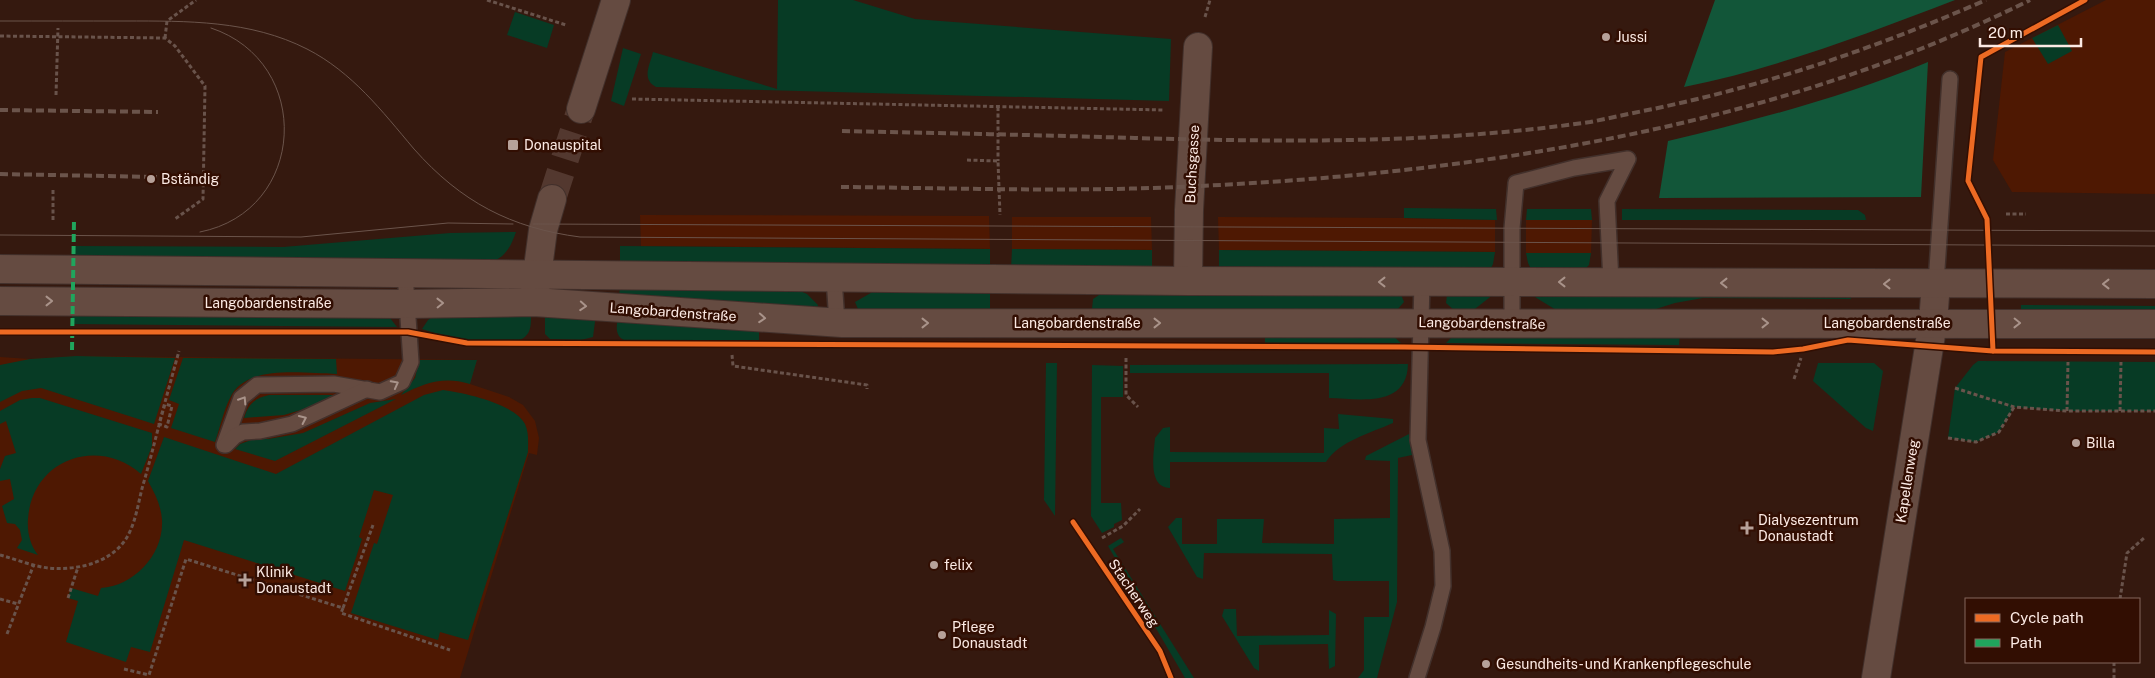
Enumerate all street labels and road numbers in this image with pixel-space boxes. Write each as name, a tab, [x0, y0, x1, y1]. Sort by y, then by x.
street label: Buchsgasse	[1182, 124, 1202, 204]
street label: Langobardenstraße	[204, 295, 332, 311]
street label: Langobardenstraße	[609, 300, 737, 324]
street label: Langobardenstraße	[1418, 314, 1546, 332]
street label: Langobardenstraße	[1013, 315, 1141, 331]
street label: Langobardenstraße	[1823, 315, 1951, 331]
street label: Kapellenweg	[1892, 438, 1922, 524]
street label: Stacherweg	[1105, 556, 1163, 630]

